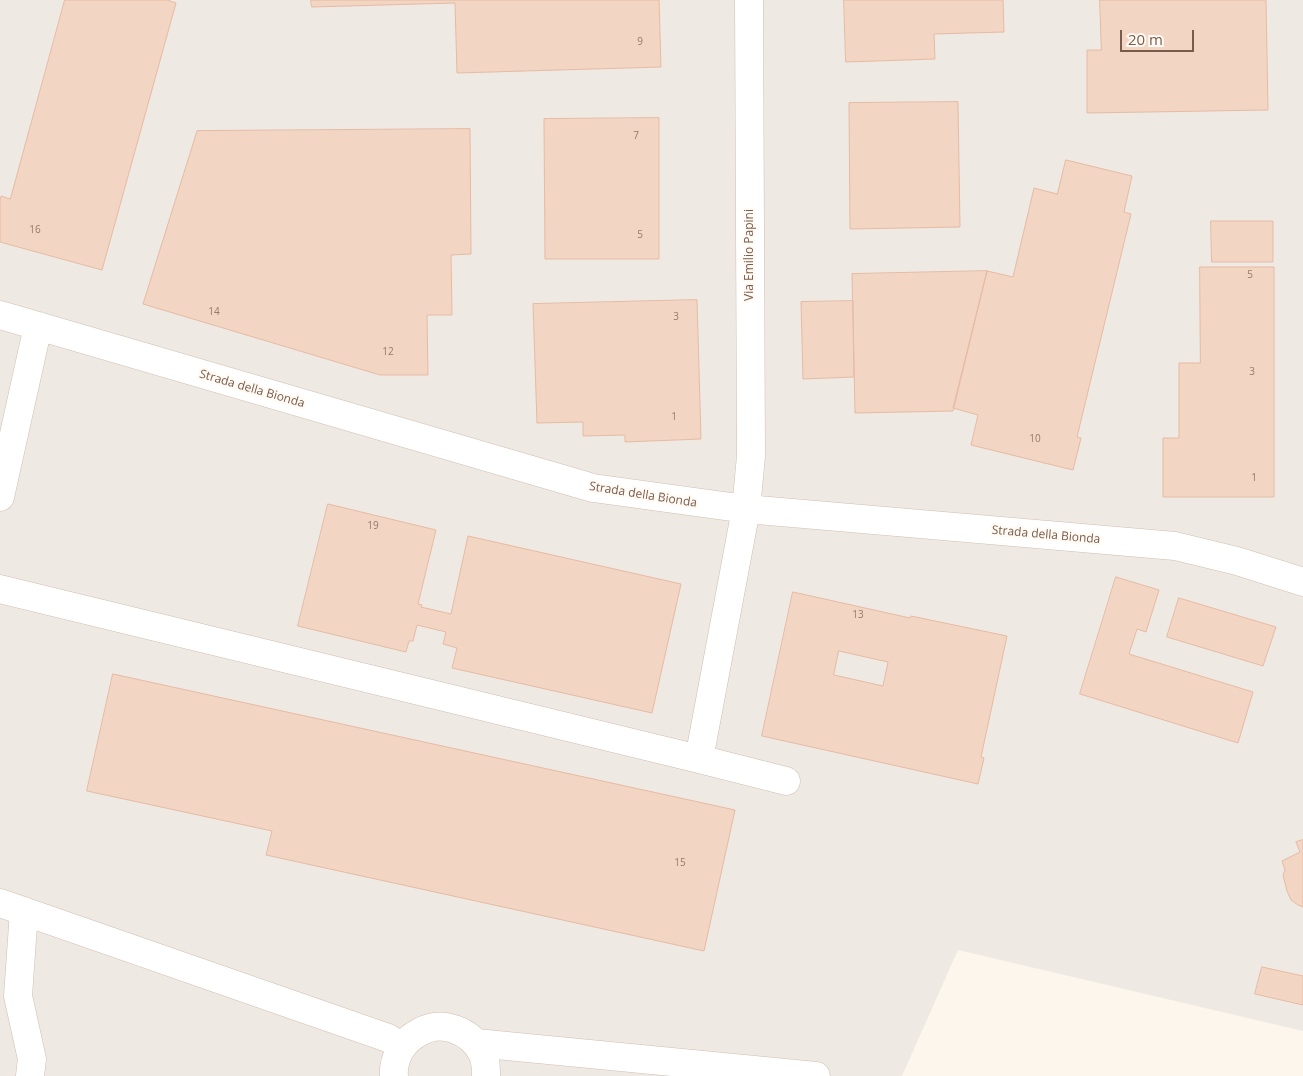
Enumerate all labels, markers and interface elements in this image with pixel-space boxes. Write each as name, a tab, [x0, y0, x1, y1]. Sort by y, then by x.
scale bar	[1123, 20, 1197, 52]
text: 20 m	[1128, 29, 1163, 49]
house number: 9	[637, 36, 643, 48]
house number: 7	[633, 130, 639, 142]
street label: Via Emilio Papini	[743, 209, 757, 301]
house number: 16	[29, 224, 41, 236]
house number: 5	[637, 229, 643, 241]
house number: 5	[1247, 269, 1253, 281]
house number: 14	[208, 306, 220, 318]
house number: 3	[673, 311, 679, 323]
house number: 12	[382, 346, 394, 358]
house number: 3	[1249, 366, 1255, 378]
street label: Strada della Bionda	[198, 367, 306, 411]
house number: 1	[671, 411, 677, 423]
house number: 10	[1029, 433, 1041, 445]
house number: 1	[1251, 472, 1257, 484]
street label: Strada della Bionda	[588, 479, 698, 511]
house number: 19	[367, 520, 379, 532]
street label: Strada della Bionda	[991, 523, 1101, 547]
house number: 13	[852, 609, 864, 621]
house number: 15	[674, 857, 686, 869]

